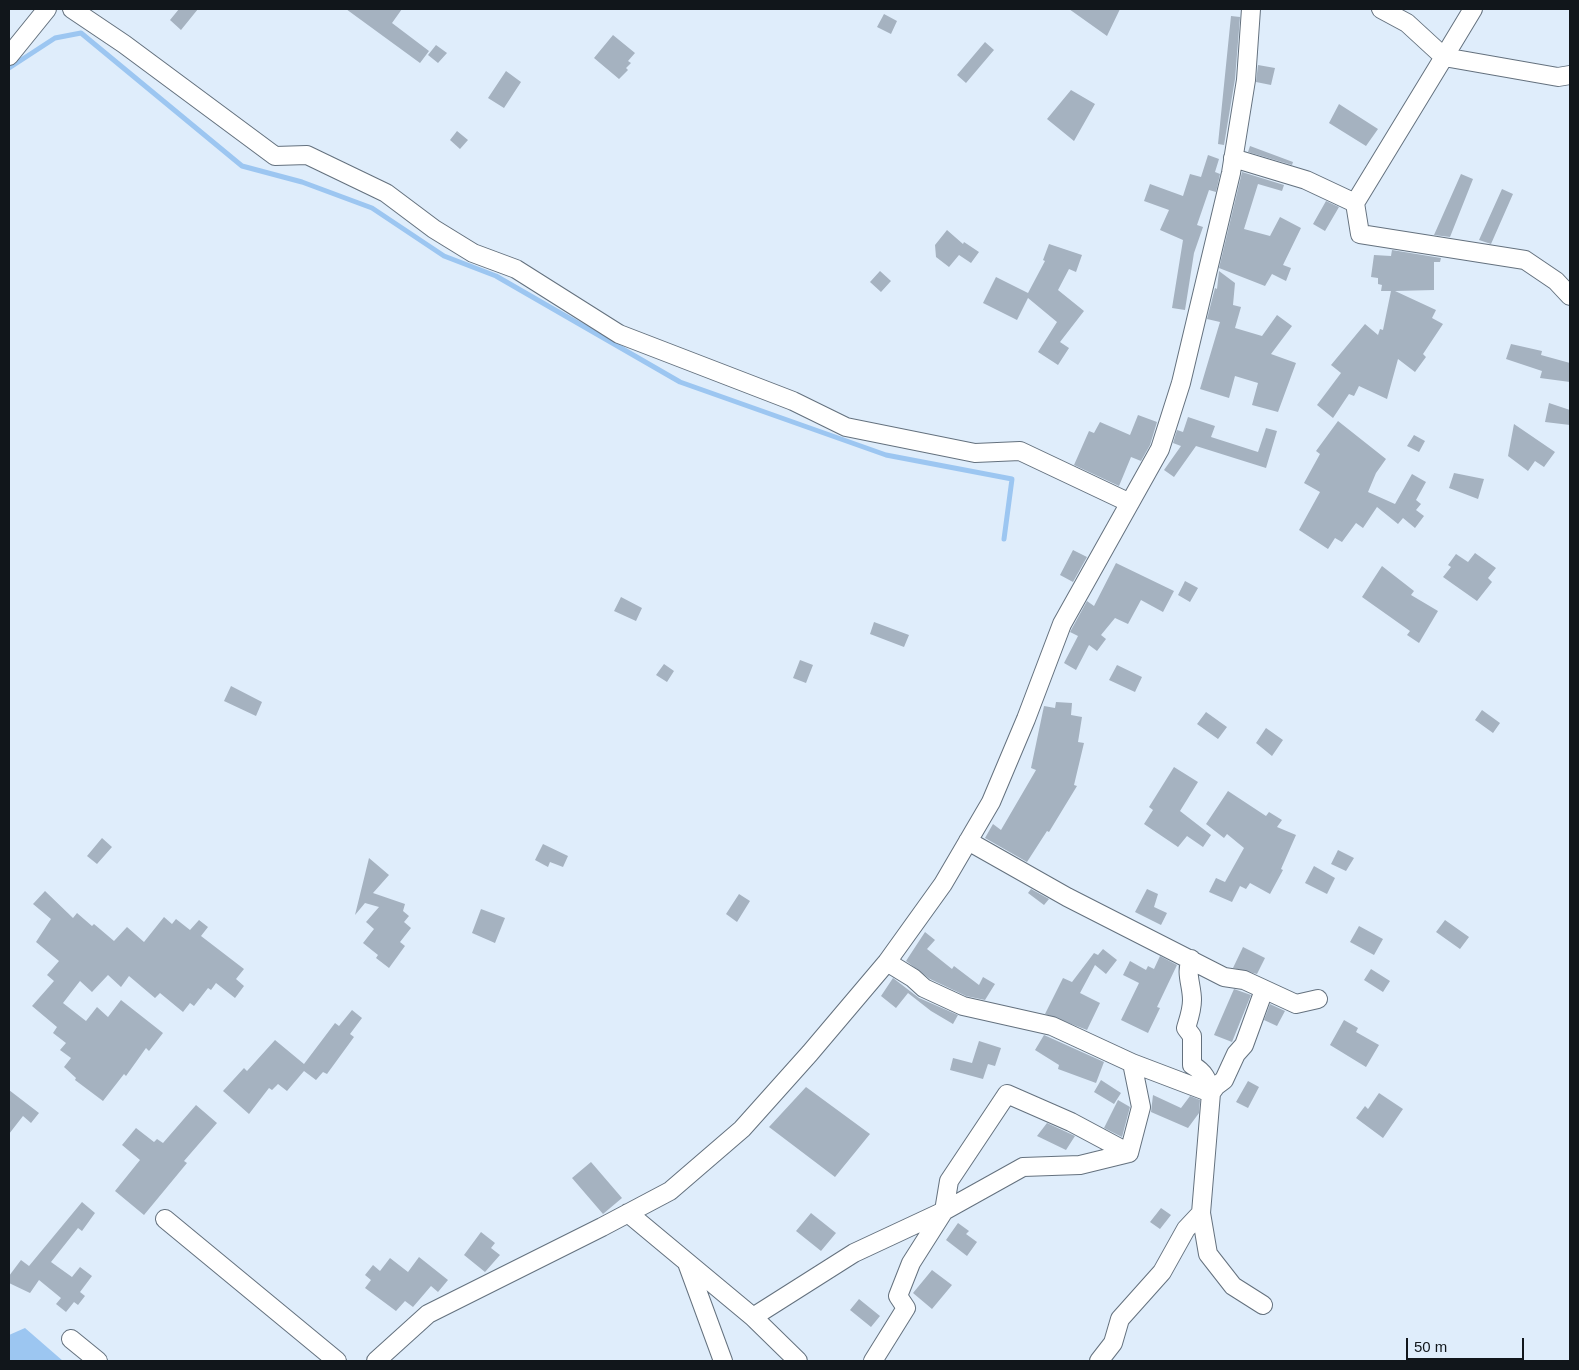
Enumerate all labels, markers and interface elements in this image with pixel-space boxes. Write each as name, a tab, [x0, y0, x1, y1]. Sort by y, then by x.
scale bar	[1409, 1328, 1526, 1360]
text: 50 m	[1414, 1338, 1447, 1355]

